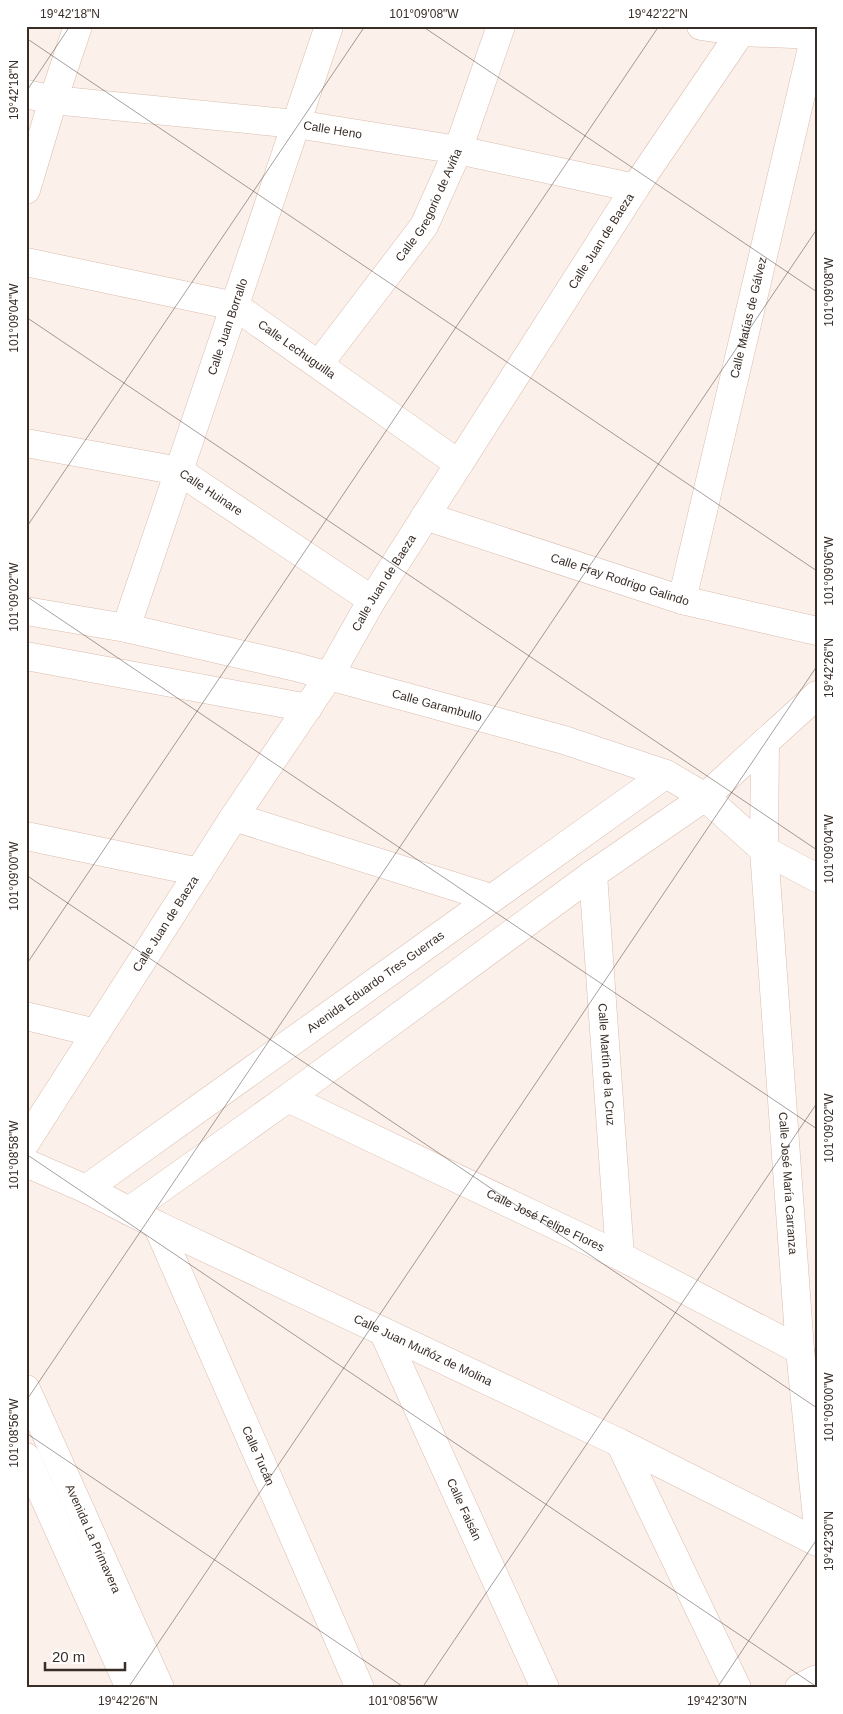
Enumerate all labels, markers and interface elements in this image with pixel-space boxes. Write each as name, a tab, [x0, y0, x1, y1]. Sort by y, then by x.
text: 19°42'18"N	[40, 7, 100, 21]
text: 101°09'08"W	[389, 7, 459, 21]
text: 19°42'22"N	[628, 7, 688, 21]
text: 19°42'18"N	[7, 60, 21, 120]
street label: Calle Heno	[302, 118, 363, 142]
street label: Calle Gregorio de Aviña	[393, 146, 465, 264]
street label: Calle Juan de Baeza	[565, 190, 637, 292]
street label: Calle Matías de Gálvez	[727, 256, 769, 380]
text: 101°09'08"W	[822, 257, 836, 327]
street label: Calle Juan Borrallo	[205, 276, 251, 377]
text: 101°09'04"W	[7, 283, 21, 353]
street label: Calle Lechuguilla	[255, 317, 338, 382]
street label: Calle Huinare	[177, 466, 245, 519]
street label: Calle Juan de Baeza	[349, 532, 419, 634]
text: 101°09'06"W	[822, 536, 836, 606]
street label: Calle Fray Rodrigo Galindo	[549, 551, 691, 608]
text: 101°09'02"W	[7, 562, 21, 632]
text: 19°42'26"N	[822, 638, 836, 698]
street label: Calle Garambullo	[390, 686, 484, 724]
text: 101°09'04"W	[822, 814, 836, 884]
text: 101°09'00"W	[7, 841, 21, 911]
street label: Calle Juan de Baeza	[130, 873, 202, 974]
street label: Avenida Eduardo Tres Guerras	[304, 928, 447, 1036]
street label: Calle Martín de la Cruz	[595, 1003, 618, 1126]
text: 101°09'02"W	[822, 1093, 836, 1163]
street label: Calle José María Carranza	[776, 1111, 800, 1255]
text: 101°08'58"W	[7, 1120, 21, 1190]
street label: Calle José Felipe Flores	[484, 1186, 607, 1254]
street label: Calle Juan Muñóz de Molina	[351, 1312, 495, 1389]
text: 101°09'00"W	[822, 1372, 836, 1442]
text: 101°08'56"W	[7, 1398, 21, 1468]
street label: Calle Tucán	[239, 1424, 277, 1488]
street label: Calle Faisán	[444, 1476, 484, 1543]
street label: Avenida La Primavera	[63, 1482, 124, 1596]
text: 19°42'30"N	[822, 1511, 836, 1571]
scale bar	[45, 1639, 125, 1671]
text: 20 m	[52, 1648, 85, 1665]
text: 19°42'26"N	[98, 1694, 158, 1708]
text: 101°08'56"W	[368, 1694, 438, 1708]
text: 19°42'30"N	[687, 1694, 747, 1708]

